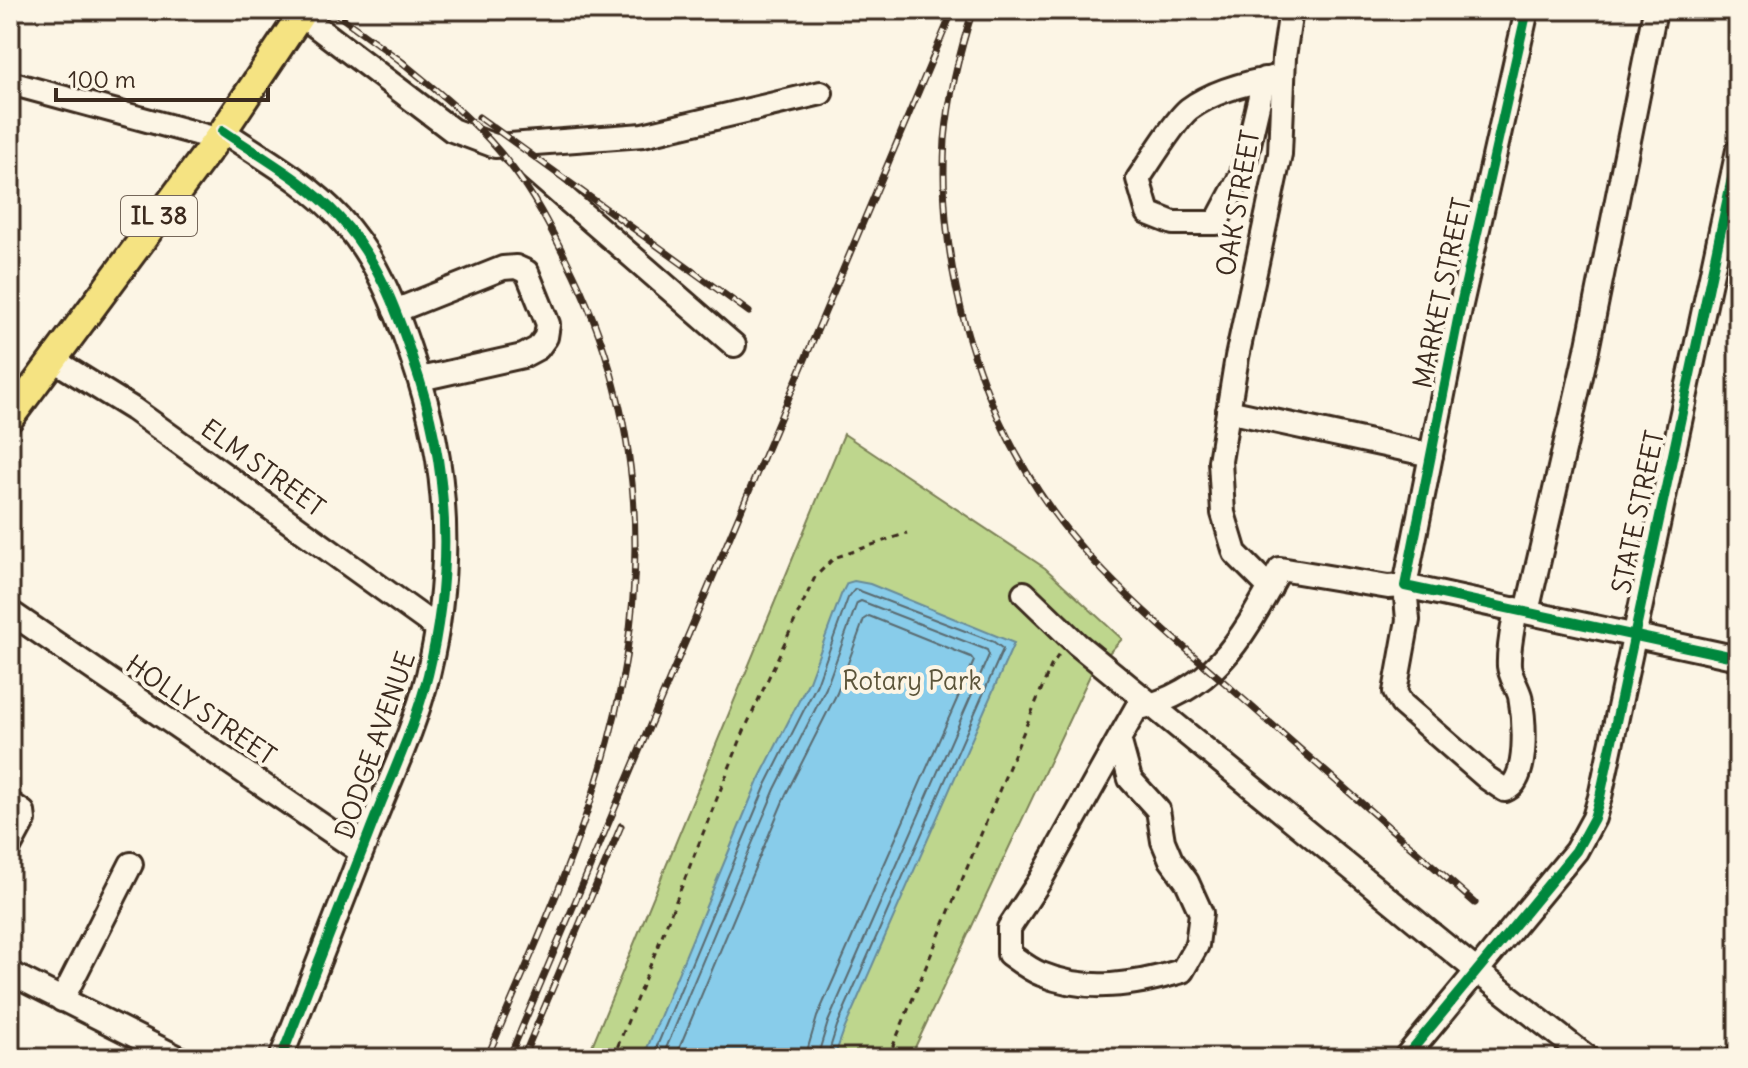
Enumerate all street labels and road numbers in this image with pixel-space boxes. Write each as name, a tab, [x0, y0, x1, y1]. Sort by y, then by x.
street label: OAK STREET	[1208, 127, 1267, 279]
street label: MARKET STREET	[1405, 195, 1478, 391]
road number: IL 38	[121, 196, 197, 236]
street label: ELM STREET	[195, 412, 332, 524]
street label: STATE STREET	[1604, 427, 1671, 597]
street label: HOLLY STREET	[120, 647, 283, 772]
street label: DODGE AVENUE	[327, 647, 422, 843]

